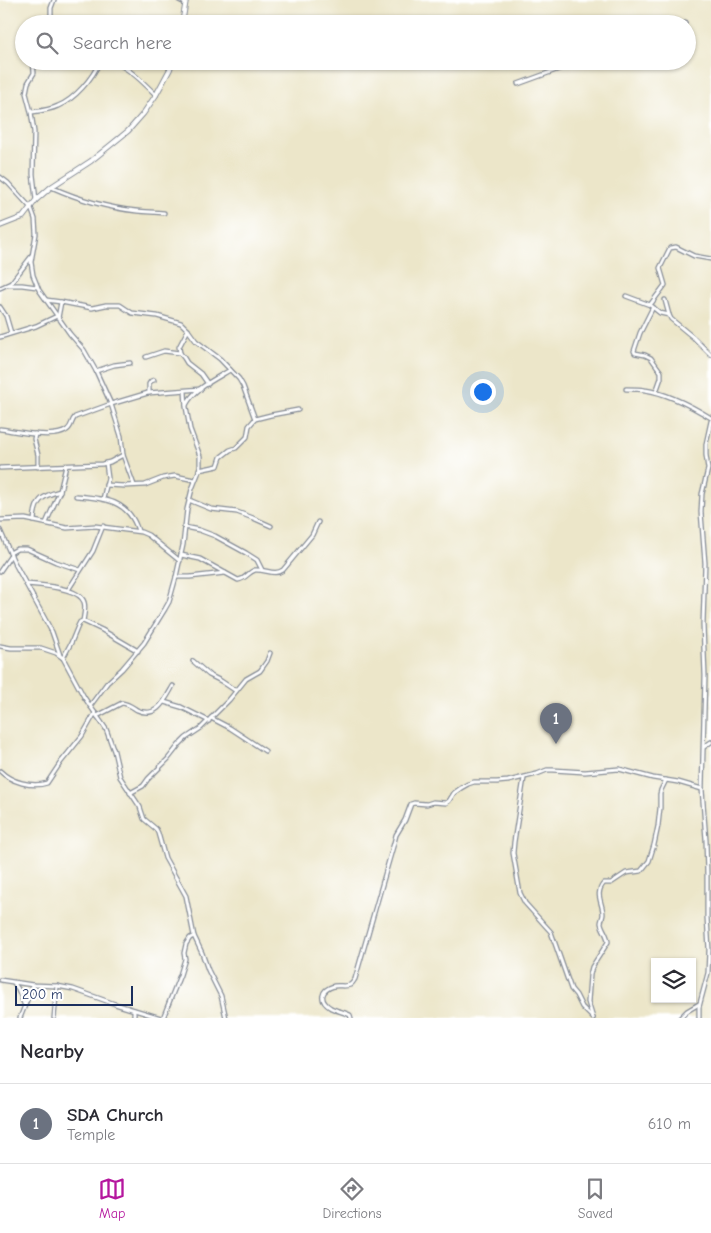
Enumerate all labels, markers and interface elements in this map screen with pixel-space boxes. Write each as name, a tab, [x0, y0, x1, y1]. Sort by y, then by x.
search box	[15, 15, 696, 70]
icon: search	[33, 29, 61, 57]
text: Search here	[73, 32, 172, 54]
your location	[470, 379, 496, 405]
pin: 1	[540, 703, 572, 744]
map controls	[651, 958, 696, 1003]
button: layers	[651, 958, 696, 1003]
scale bar	[15, 983, 132, 1006]
text: 200 m	[22, 986, 63, 1003]
text: Nearby	[20, 1039, 84, 1063]
text: SDA Church	[67, 1104, 164, 1126]
text: 1	[33, 1115, 39, 1133]
text: 610 m	[648, 1115, 691, 1133]
text: Temple	[67, 1126, 115, 1144]
tab: Map	[98, 1175, 126, 1222]
tab: Directions	[322, 1175, 382, 1222]
tab: Saved	[578, 1175, 613, 1222]

